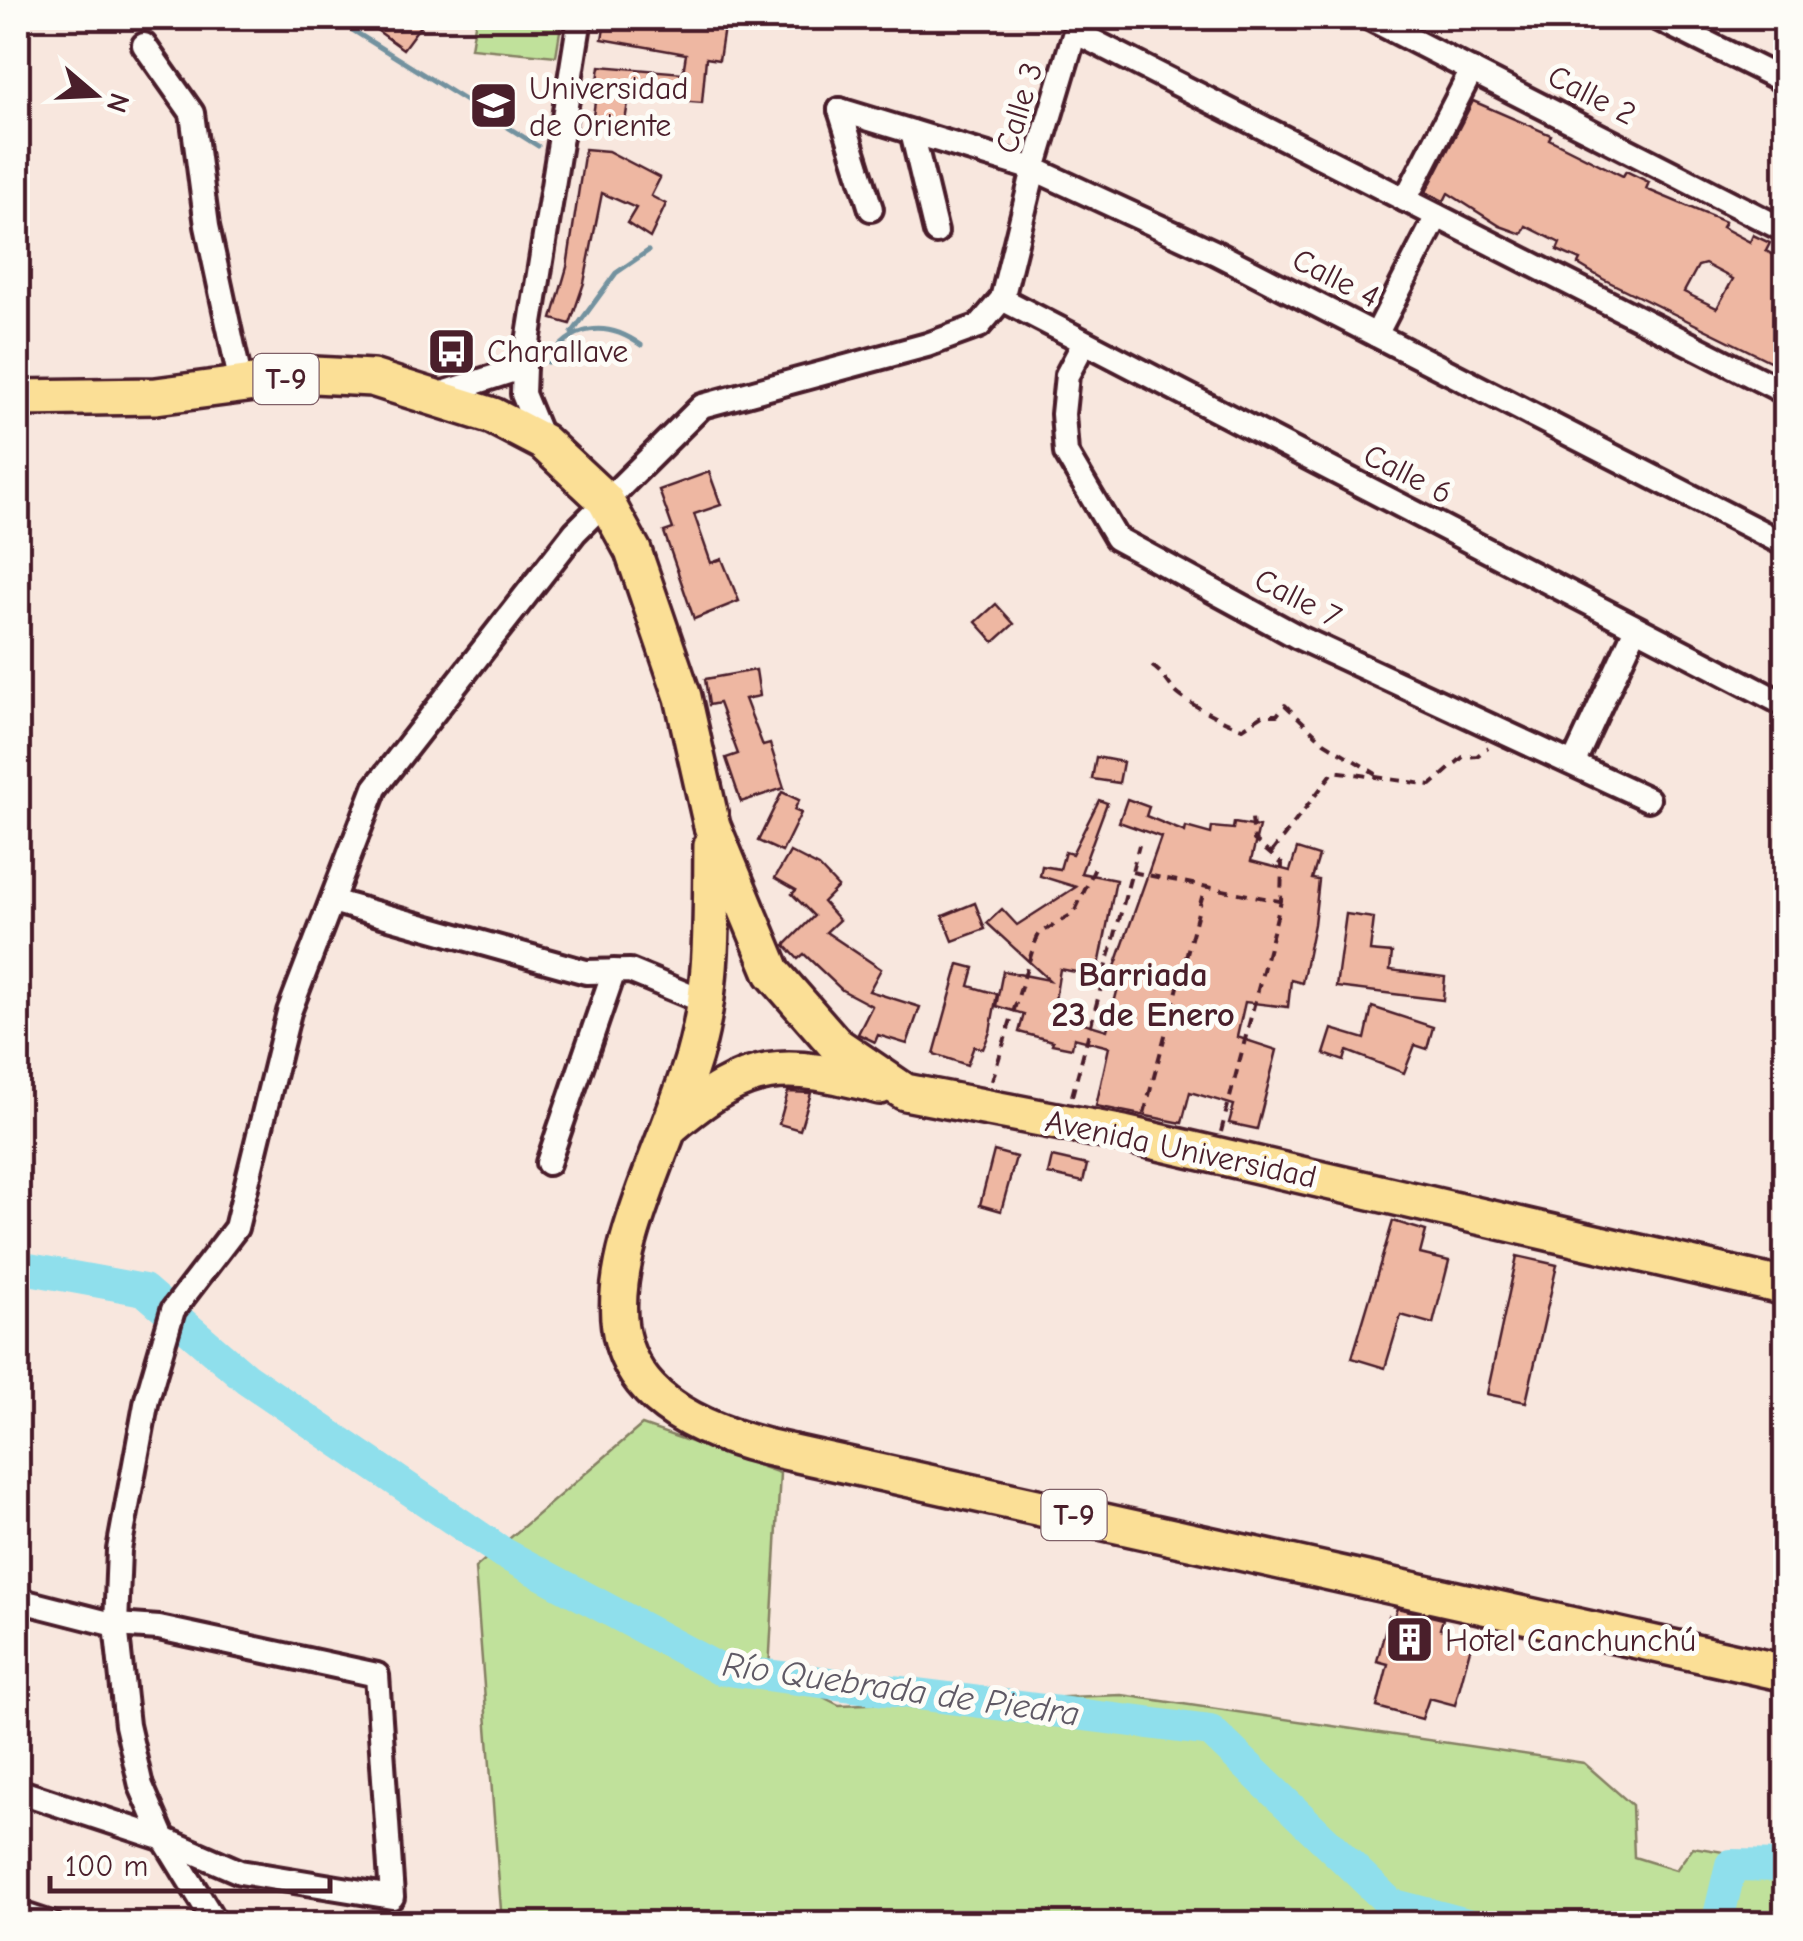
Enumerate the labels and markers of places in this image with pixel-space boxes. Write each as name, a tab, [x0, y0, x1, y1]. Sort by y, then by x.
place label: Universidad de Oriente	[529, 70, 689, 144]
school or university icon: Universidad de Oriente	[468, 80, 520, 132]
bus stop icon: Charallave	[426, 325, 478, 377]
place label: Charallave	[487, 333, 628, 370]
building icon: Hotel Canchunchú	[1384, 1614, 1436, 1666]
place label: Hotel Canchunchú	[1445, 1622, 1696, 1659]

